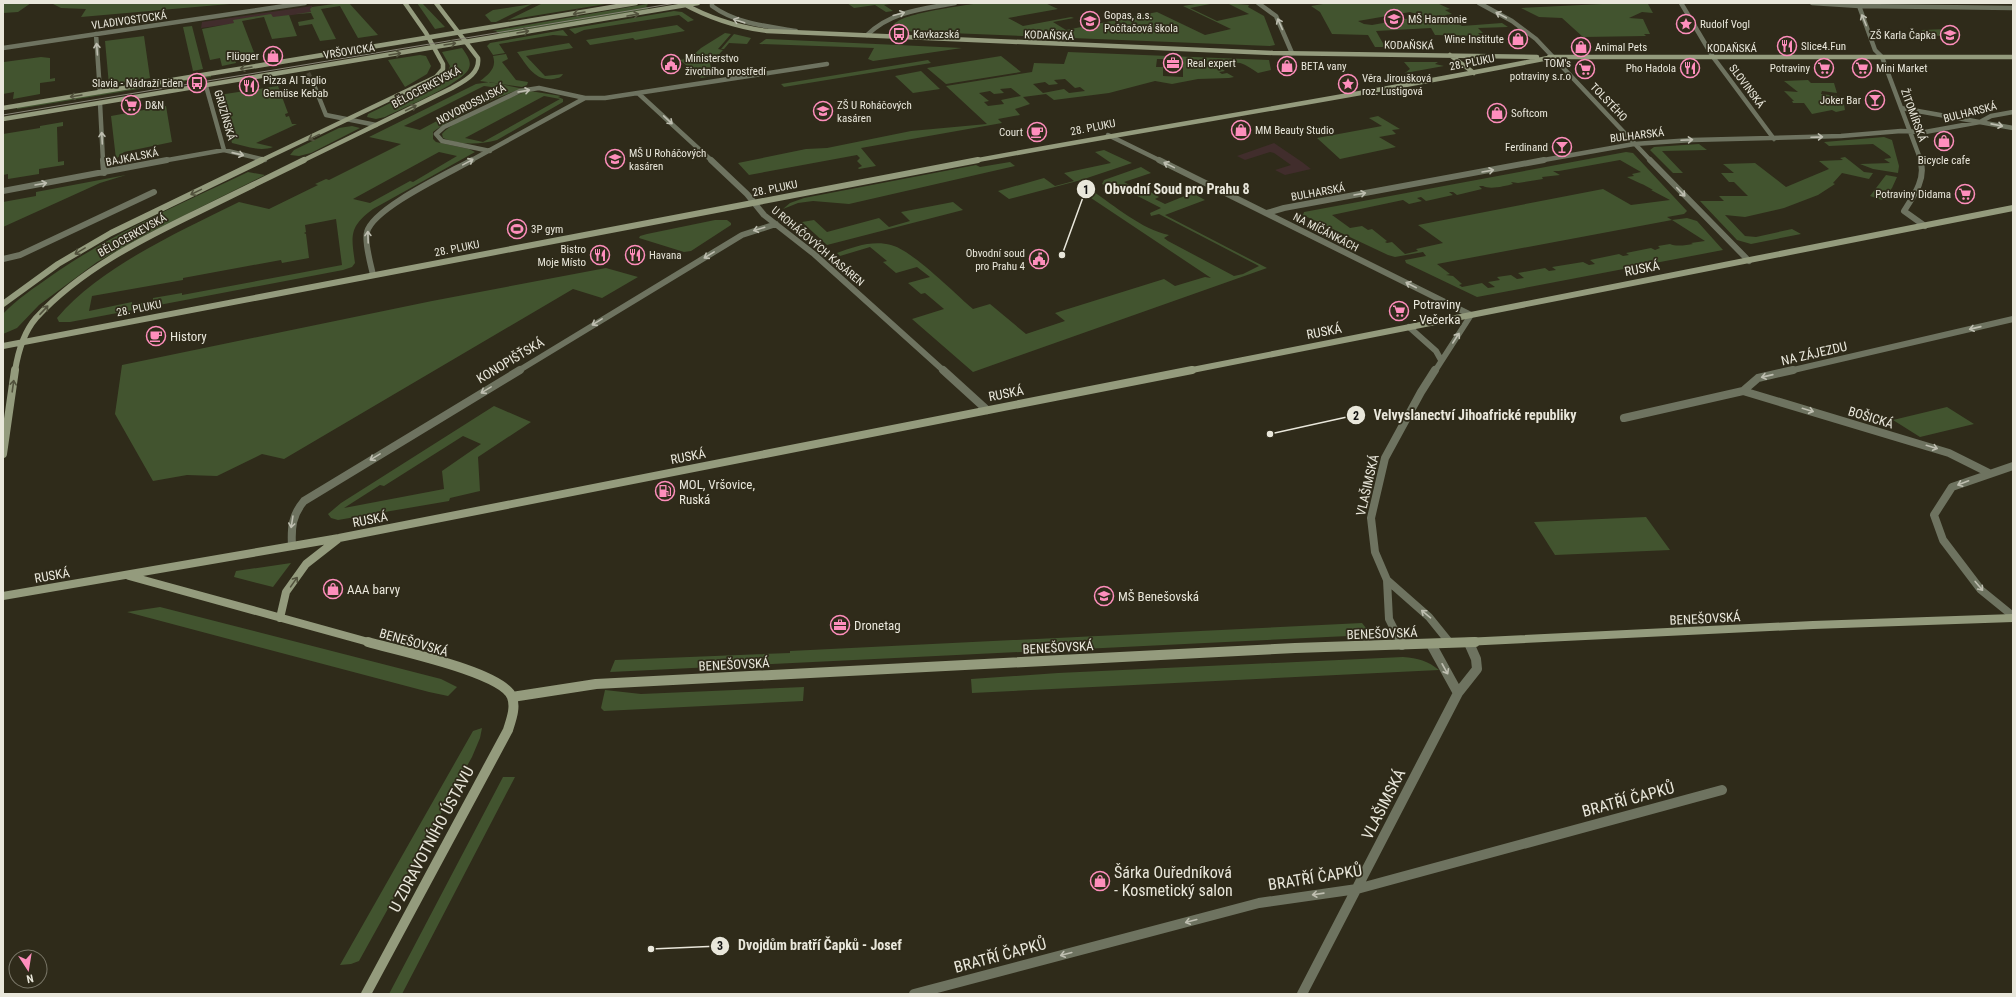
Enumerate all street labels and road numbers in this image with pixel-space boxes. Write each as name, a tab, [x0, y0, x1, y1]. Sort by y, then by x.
street label: VLADIVOSTOCKÁ	[91, 9, 168, 32]
street label: KODAŇSKÁ	[1024, 28, 1075, 43]
street label: KODAŇSKÁ	[1384, 39, 1435, 52]
street label: VRŠOVICKÁ	[323, 41, 376, 62]
street label: KODAŇSKÁ	[1707, 42, 1758, 55]
street label: 28. PLUKU	[1448, 52, 1496, 73]
street label: SLOVINSKÁ	[1726, 62, 1767, 111]
street label: BĚLOCERKEVSKÁ	[390, 64, 463, 111]
street label: NOVOROSSIJSKÁ	[434, 81, 509, 127]
street label: TOLSTÉHO	[1587, 81, 1630, 124]
street label: ŽITOMÍRSKÁ	[1898, 87, 1929, 144]
street label: GRUZÍNSKÁ	[211, 88, 238, 142]
street label: BULHARSKÁ	[1942, 99, 1999, 125]
street label: 28. PLUKU	[1069, 117, 1117, 138]
street label: BULHARSKÁ	[1609, 126, 1666, 145]
street label: BAJKALSKÁ	[105, 146, 160, 169]
street label: 28. PLUKU	[751, 178, 799, 199]
street label: BULHARSKÁ	[1290, 181, 1347, 204]
street label: U ROHÁČOVÝCH KASÁREN	[769, 203, 867, 289]
street label: NA MÍČÁNKÁCH	[1291, 210, 1361, 254]
street label: BĚLOCERKEVSKÁ	[96, 211, 169, 260]
street label: 28. PLUKU	[433, 238, 481, 259]
street label: RUSKÁ	[1623, 258, 1661, 279]
street label: 28. PLUKU	[115, 298, 163, 319]
street label: RUSKÁ	[1305, 321, 1343, 342]
street label: KONOPIŠŤSKÁ	[474, 334, 547, 386]
street label: NA ZÁJEZDU	[1780, 339, 1849, 368]
street label: RUSKÁ	[987, 383, 1025, 404]
street label: BOŠICKÁ	[1846, 403, 1896, 432]
street label: RUSKÁ	[669, 446, 707, 467]
street label: VLAŠIMSKÁ	[1353, 453, 1382, 517]
street label: RUSKÁ	[351, 509, 389, 530]
street label: RUSKÁ	[33, 565, 71, 586]
street label: BENEŠOVSKÁ	[1669, 609, 1741, 628]
street label: BENEŠOVSKÁ	[378, 625, 451, 660]
street label: BENEŠOVSKÁ	[1346, 625, 1418, 642]
street label: BENEŠOVSKÁ	[1022, 638, 1094, 657]
street label: BENEŠOVSKÁ	[698, 655, 770, 674]
street label: U ZDRAVOTNÍHO ÚSTAVU	[385, 763, 478, 915]
street label: VLAŠIMSKÁ	[1358, 766, 1409, 843]
street label: BRATŘÍ ČAPKŮ	[1580, 777, 1676, 821]
street label: BRATŘÍ ČAPKŮ	[1267, 860, 1363, 894]
street label: BRATŘÍ ČAPKŮ	[952, 933, 1048, 977]

